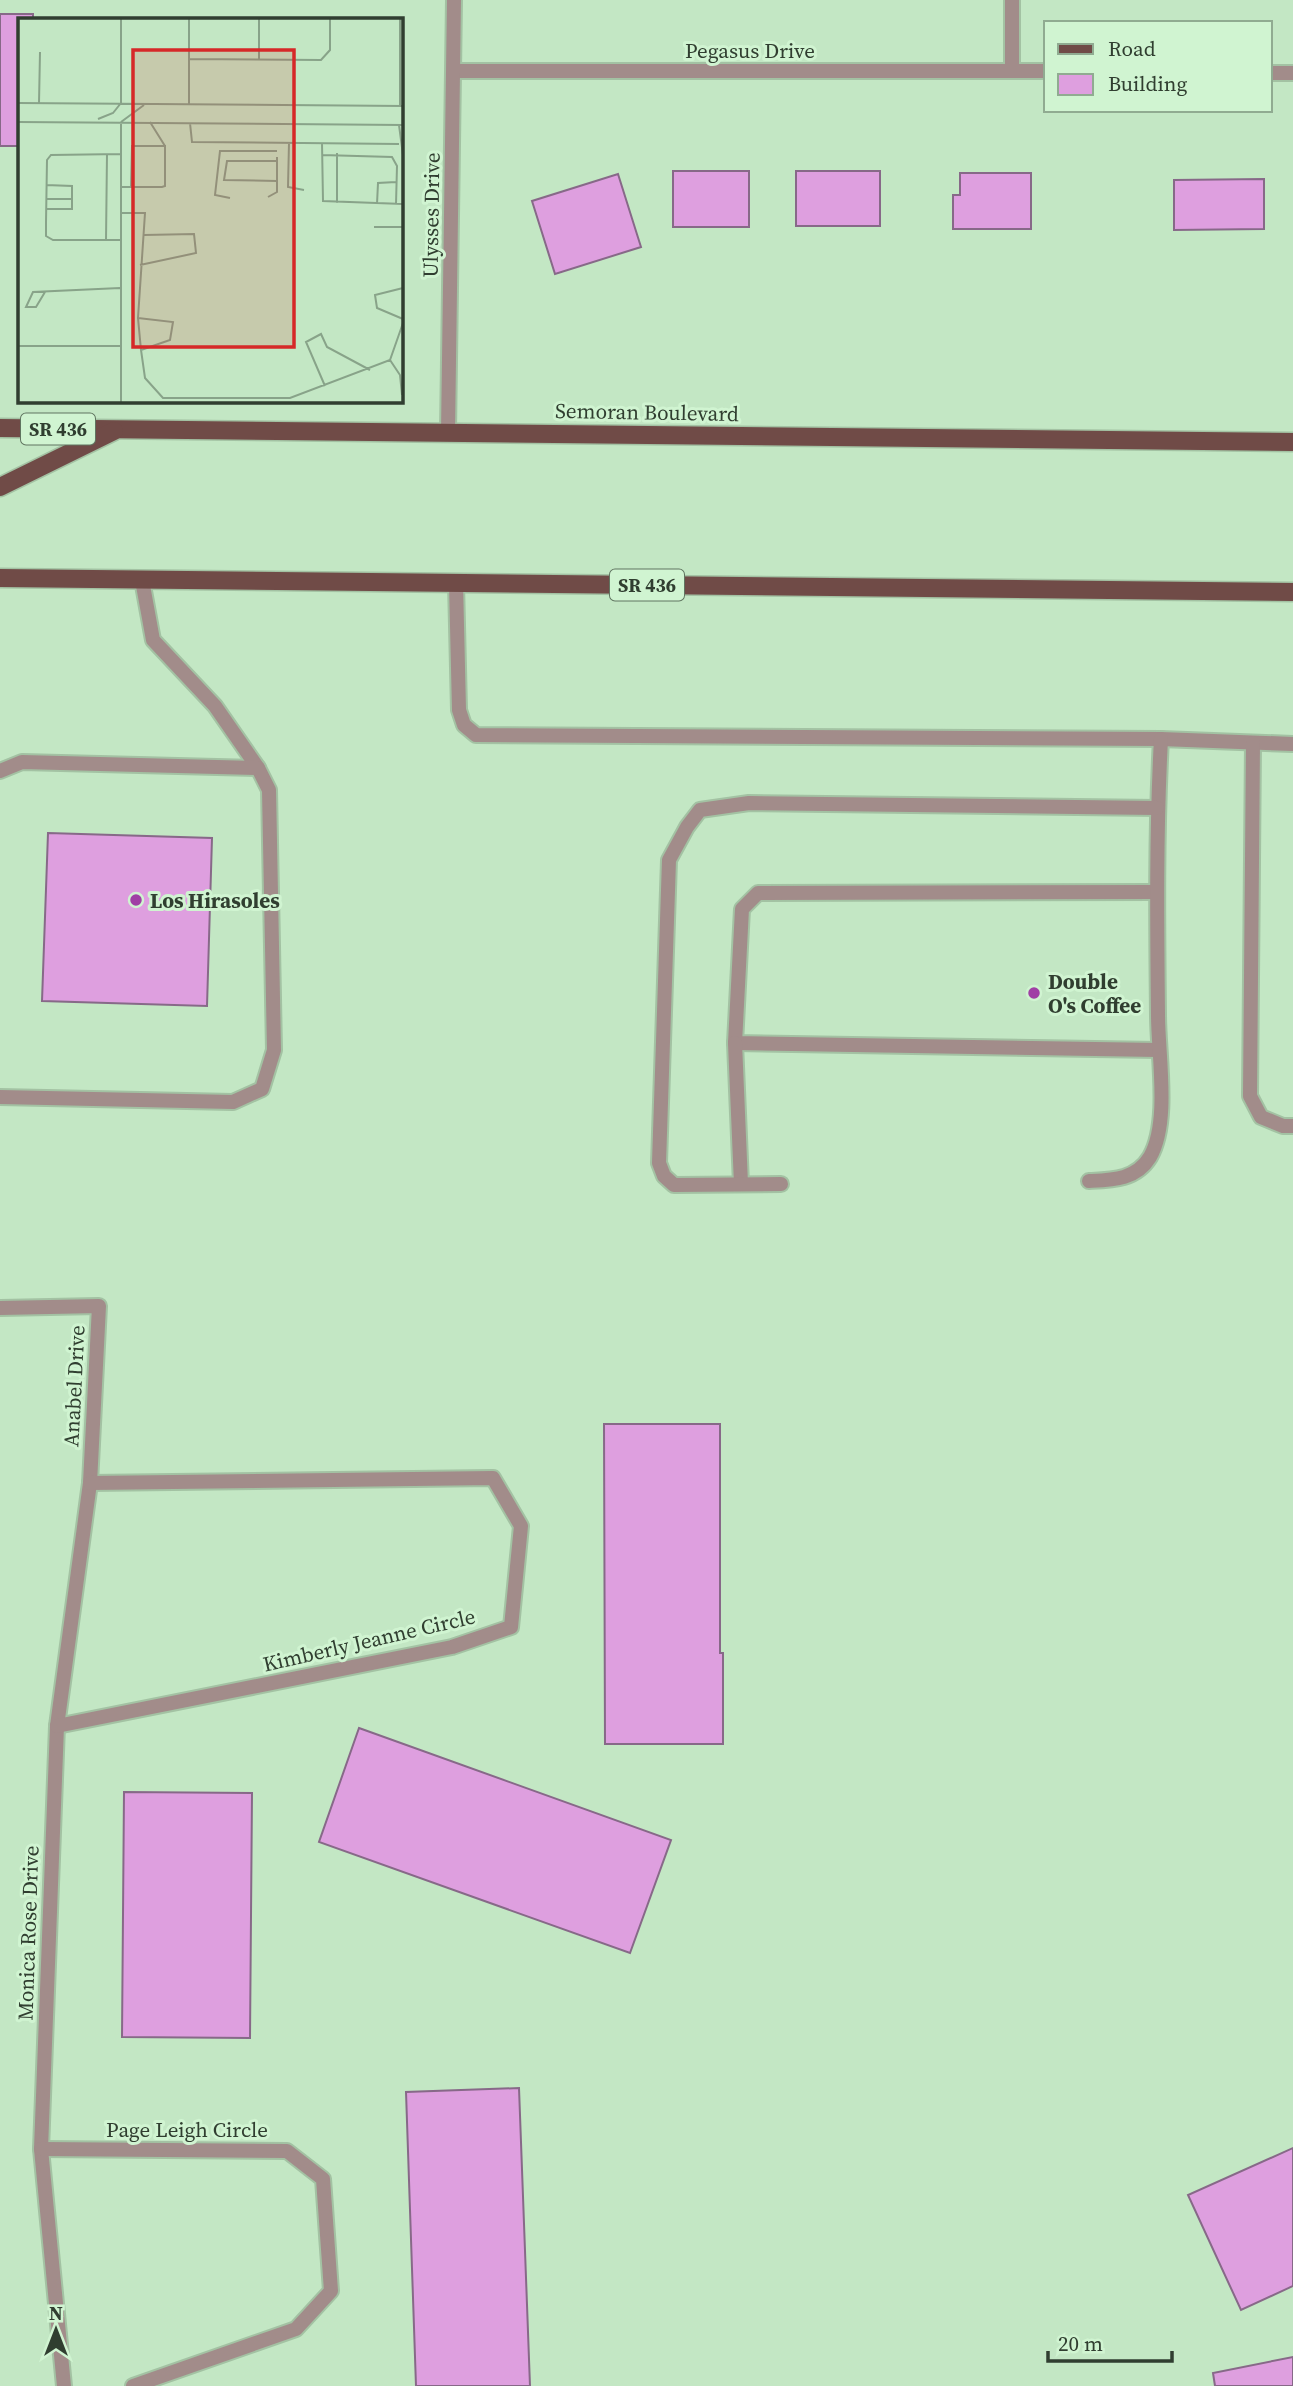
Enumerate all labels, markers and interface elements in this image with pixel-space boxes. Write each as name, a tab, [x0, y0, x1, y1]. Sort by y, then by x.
inset map	[18, 18, 402, 402]
legend	[1044, 21, 1272, 112]
text: Road	[1108, 34, 1156, 63]
street label: Pegasus Drive	[685, 36, 815, 65]
text: Building	[1108, 69, 1187, 98]
street label: Ulysses Drive	[415, 152, 447, 278]
street label: Semoran Boulevard	[555, 396, 739, 428]
road number: SR 436	[21, 414, 95, 444]
road number: SR 436	[610, 570, 684, 600]
place label: Los Hirasoles	[150, 886, 280, 915]
marker: Los Hirasoles	[128, 892, 144, 908]
place label: Double O's Coffee	[1048, 967, 1141, 1020]
marker: Double O's Coffee	[1026, 985, 1042, 1001]
street label: Anabel Drive	[56, 1324, 92, 1448]
street label: Kimberly Jeanne Circle	[260, 1601, 478, 1679]
street label: Monica Rose Drive	[10, 1845, 46, 2021]
street label: Page Leigh Circle	[106, 2115, 268, 2144]
north arrow	[21, 2295, 91, 2365]
text: N	[49, 2300, 63, 2326]
scale bar	[1048, 2320, 1172, 2364]
text: 20 m	[1058, 2329, 1103, 2358]

